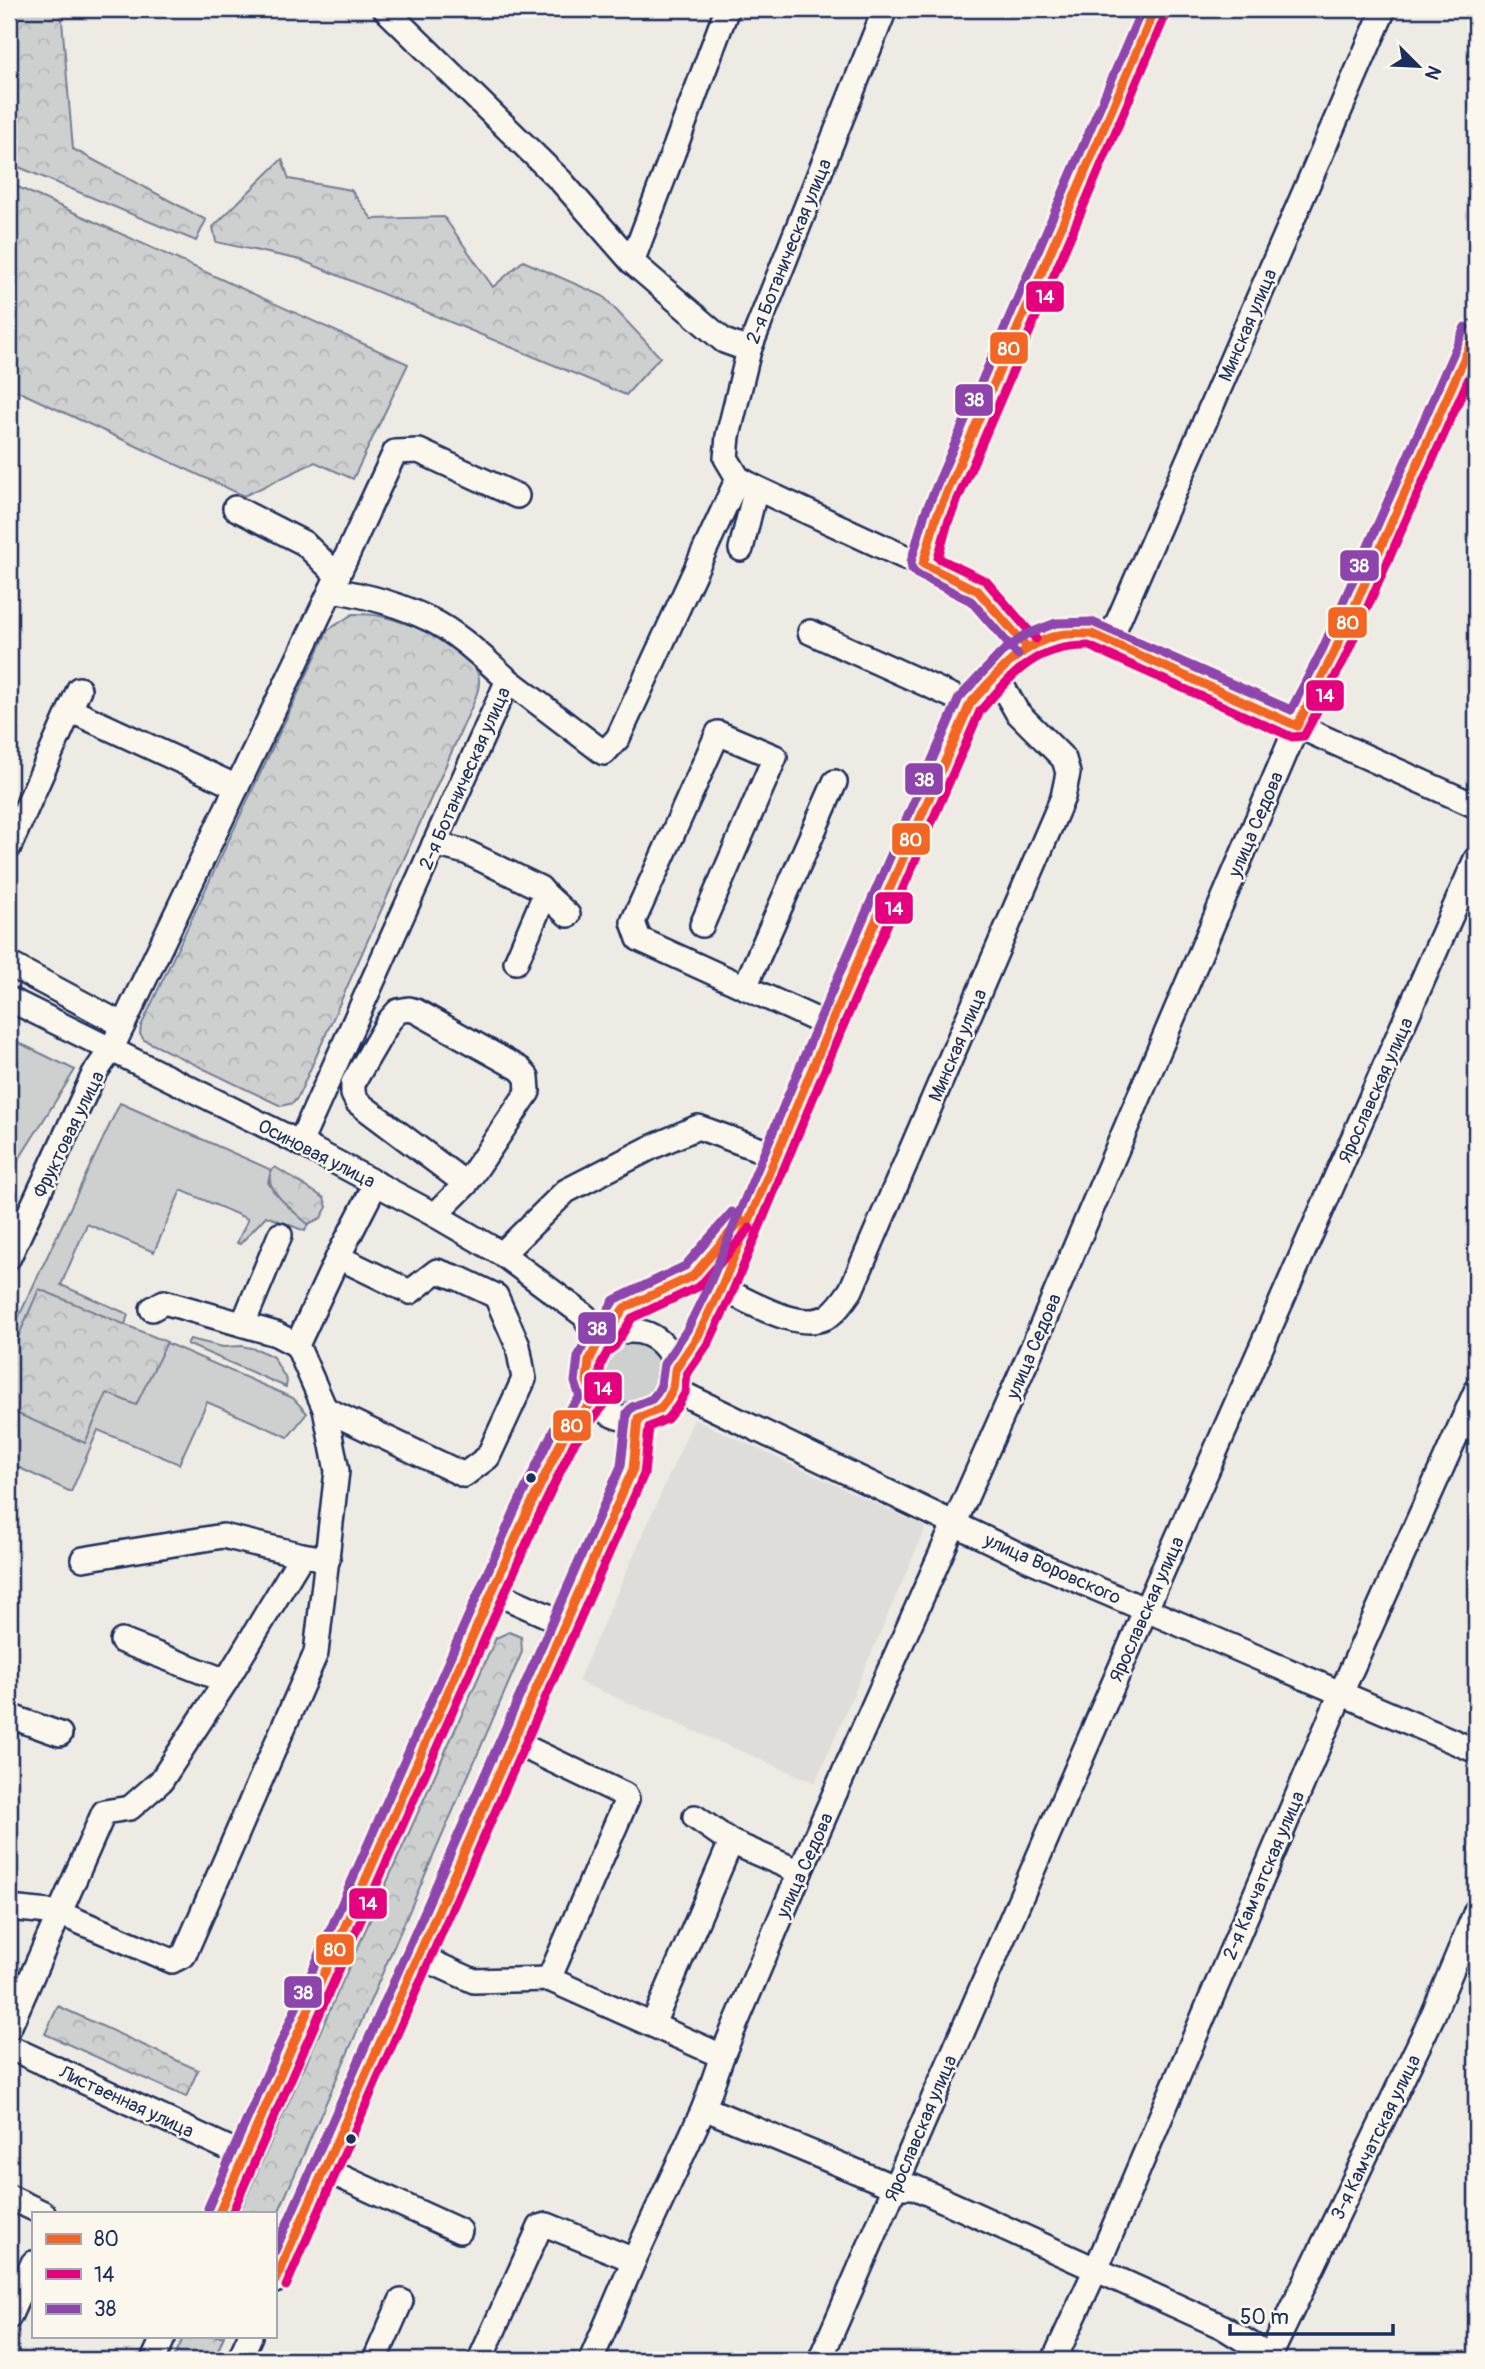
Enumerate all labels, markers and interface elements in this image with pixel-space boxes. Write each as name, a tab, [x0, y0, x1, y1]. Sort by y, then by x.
north arrow	[1384, 32, 1454, 102]
text: N	[1419, 62, 1446, 83]
street label: 2-я Ботаническая улица	[741, 155, 837, 347]
street label: Минская улица	[1213, 265, 1283, 385]
line badge: 14	[1025, 280, 1065, 313]
text: 14	[1036, 285, 1054, 309]
line badge: 80	[989, 331, 1029, 365]
text: 80	[998, 337, 1020, 361]
line badge: 38	[954, 383, 994, 417]
text: 38	[964, 388, 985, 412]
line badge: 38	[1339, 549, 1380, 582]
text: 38	[1349, 554, 1370, 578]
line badge: 80	[1327, 606, 1368, 639]
text: 80	[1337, 611, 1359, 635]
line badge: 14	[1305, 679, 1345, 712]
street label: 2-я Ботаническая улица	[414, 683, 516, 873]
text: 14	[1316, 684, 1334, 708]
line badge: 38	[904, 762, 944, 796]
text: 38	[914, 768, 935, 792]
street label: улица Седова	[1223, 768, 1289, 882]
line badge: 80	[891, 822, 931, 856]
text: 80	[900, 828, 922, 852]
line badge: 14	[874, 891, 914, 925]
text: 14	[885, 897, 903, 921]
street label: Минская улица	[923, 985, 993, 1105]
street label: Ярославская улица	[1333, 1014, 1419, 1167]
street label: Фруктовая улица	[28, 1067, 110, 1202]
street label: Осиновая улица	[254, 1114, 379, 1194]
street label: улица Седова	[1001, 1290, 1067, 1404]
line badge: 38	[577, 1311, 617, 1345]
text: 38	[587, 1317, 608, 1341]
line badge: 14	[583, 1371, 623, 1405]
text: 14	[594, 1377, 612, 1401]
line badge: 80	[552, 1409, 592, 1442]
text: 80	[561, 1414, 583, 1438]
unlabelled marker	[524, 1471, 538, 1485]
street label: улица Воровского	[980, 1528, 1125, 1610]
street label: Ярославская улица	[1104, 1533, 1190, 1686]
street label: 2-я Камчатская улица	[1218, 1787, 1310, 1963]
street label: улица Седова	[771, 1809, 839, 1923]
line badge: 14	[348, 1887, 388, 1920]
text: 14	[359, 1892, 377, 1916]
line badge: 80	[315, 1933, 355, 1966]
text: 80	[324, 1938, 346, 1962]
line badge: 38	[283, 1975, 323, 2009]
text: 38	[293, 1981, 314, 2005]
street label: Ярославская улица	[879, 2051, 963, 2205]
street label: 3-я Камчатская улица	[1326, 2051, 1426, 2224]
street label: Лиственная улица	[55, 2060, 198, 2144]
unlabelled marker	[344, 2132, 358, 2146]
legend	[32, 2212, 276, 2338]
text: 80	[94, 2226, 119, 2253]
text: 14	[94, 2262, 114, 2289]
scale bar	[1230, 2292, 1392, 2336]
text: 38	[94, 2296, 116, 2323]
text: 50 m	[1240, 2304, 1289, 2331]

